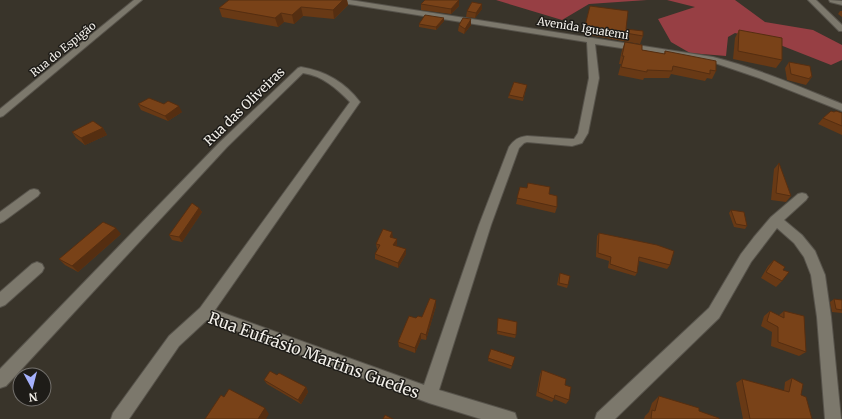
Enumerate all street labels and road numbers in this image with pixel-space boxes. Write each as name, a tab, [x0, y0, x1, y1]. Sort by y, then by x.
street label: Avenida Iguatemi	[535, 14, 630, 42]
street label: Rua do Espigão	[27, 18, 99, 80]
street label: Rua das Oliveiras	[200, 63, 288, 149]
street label: Rua Eufrásio Martins Guedes	[206, 308, 422, 403]

